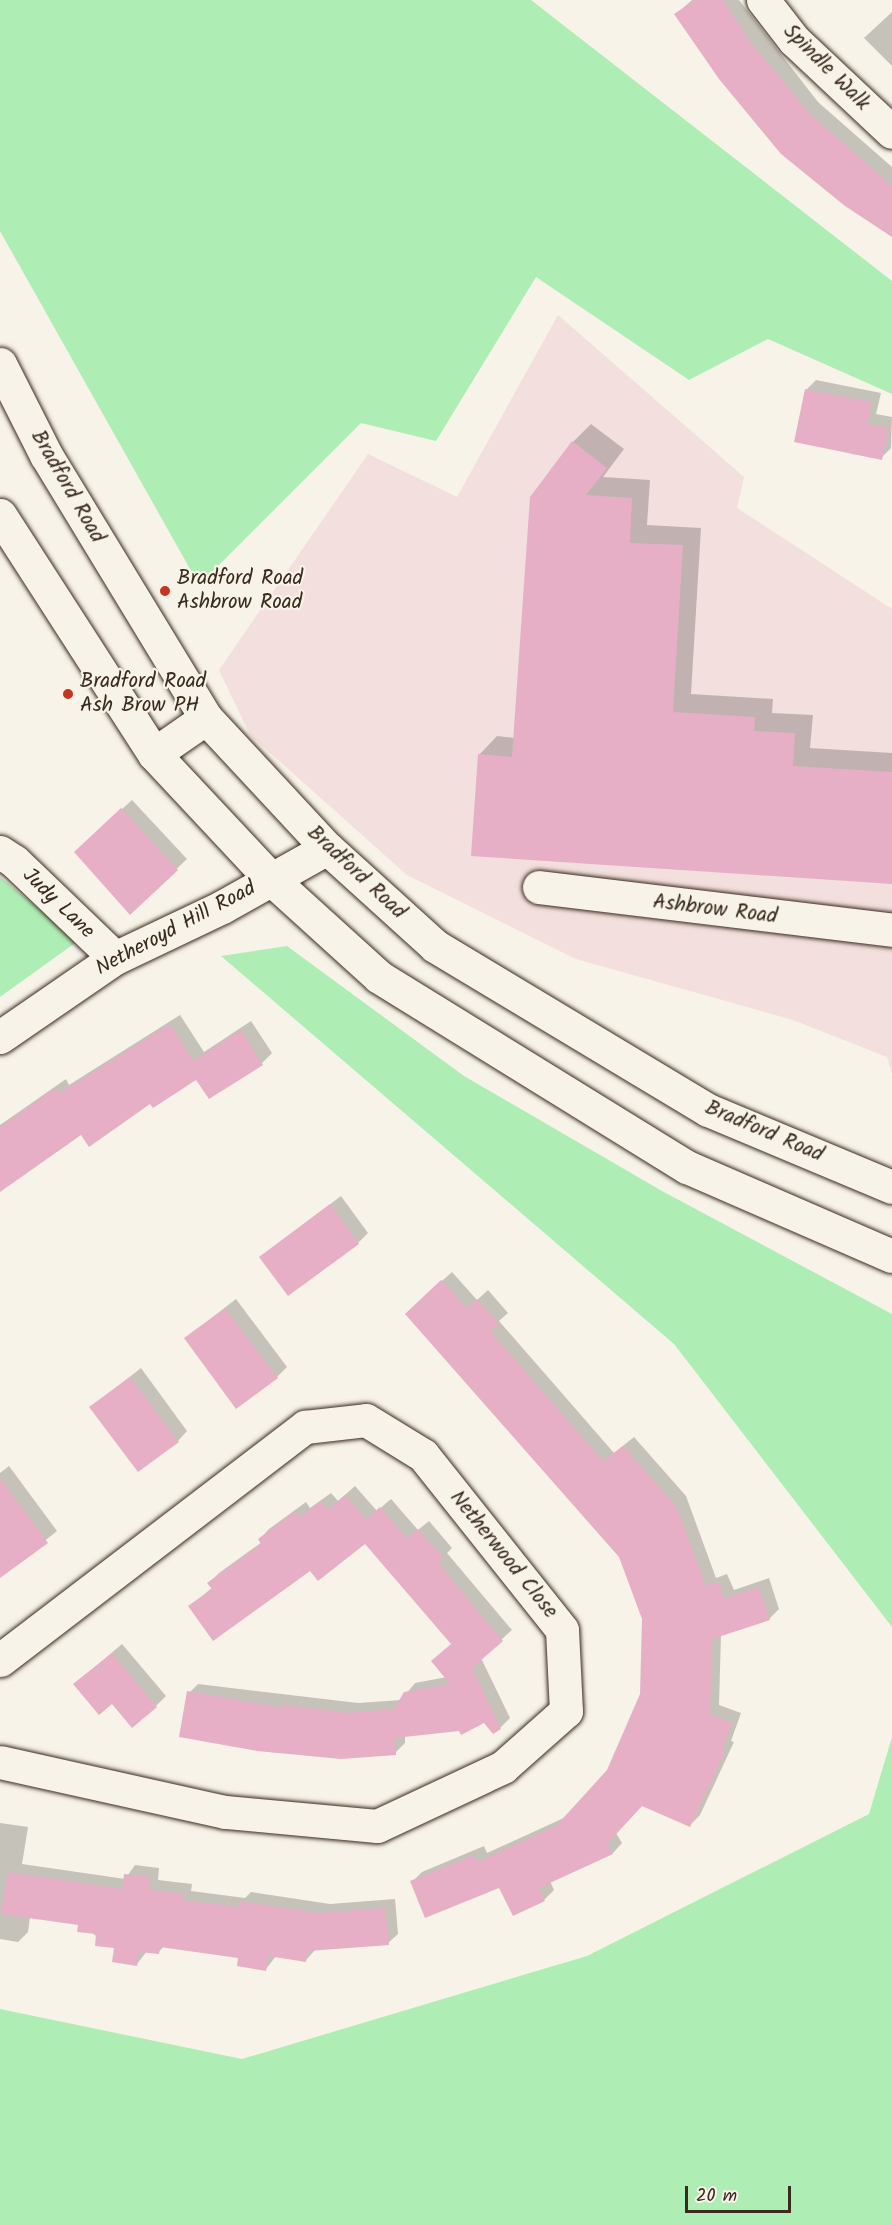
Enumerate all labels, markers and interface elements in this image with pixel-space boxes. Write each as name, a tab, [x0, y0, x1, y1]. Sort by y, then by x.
street label: Spindle Walk	[777, 19, 875, 117]
street label: Bradford Road	[25, 426, 109, 548]
place label: Bradford Road Ashbrow Road	[177, 566, 303, 616]
marker: Bradford Road Ashbrow Road	[158, 584, 172, 598]
place label: Bradford Road Ash Brow PH	[80, 669, 206, 719]
marker: Bradford Road Ash Brow PH	[61, 687, 75, 701]
street label: Bradford Road	[301, 821, 411, 925]
street label: Judy Lane	[17, 863, 99, 945]
street label: Netheroyd Hill Road	[92, 876, 260, 982]
street label: Ashbrow Road	[651, 890, 779, 930]
street label: Bradford Road	[701, 1096, 827, 1168]
street label: Netherwood Close	[444, 1486, 562, 1624]
scale bar	[688, 2174, 794, 2212]
text: 20 m	[696, 2182, 737, 2211]

